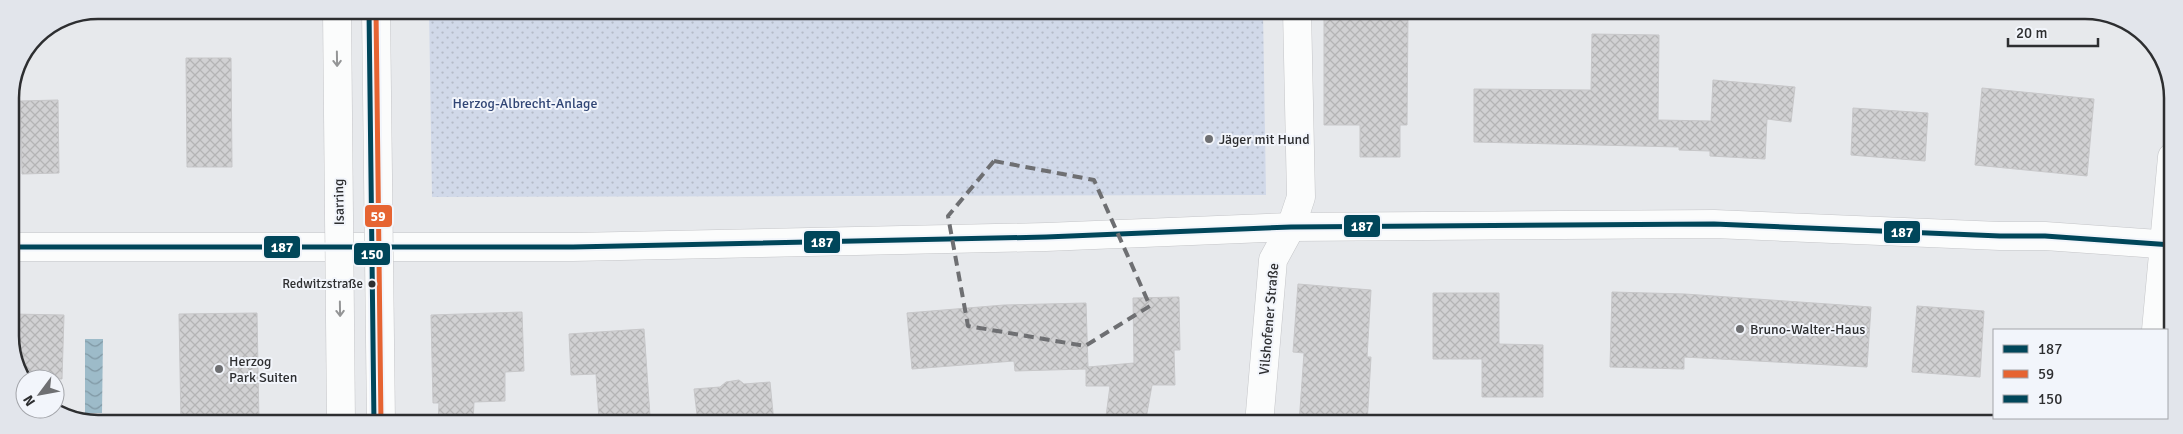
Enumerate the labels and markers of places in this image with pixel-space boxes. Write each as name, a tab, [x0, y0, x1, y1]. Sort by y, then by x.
place label: Jäger mit Hund	[1219, 131, 1310, 148]
marker: Jäger mit Hund	[1203, 133, 1215, 145]
place label: Redwitzstraße	[282, 276, 363, 292]
marker: Redwitzstraße	[367, 279, 377, 289]
place label: Bruno-Walter-Haus	[1750, 321, 1865, 338]
marker: Bruno-Walter-Haus	[1734, 323, 1746, 335]
place label: Herzog Park Suiten	[229, 353, 298, 386]
marker: Herzog Park Suiten	[213, 363, 225, 375]

